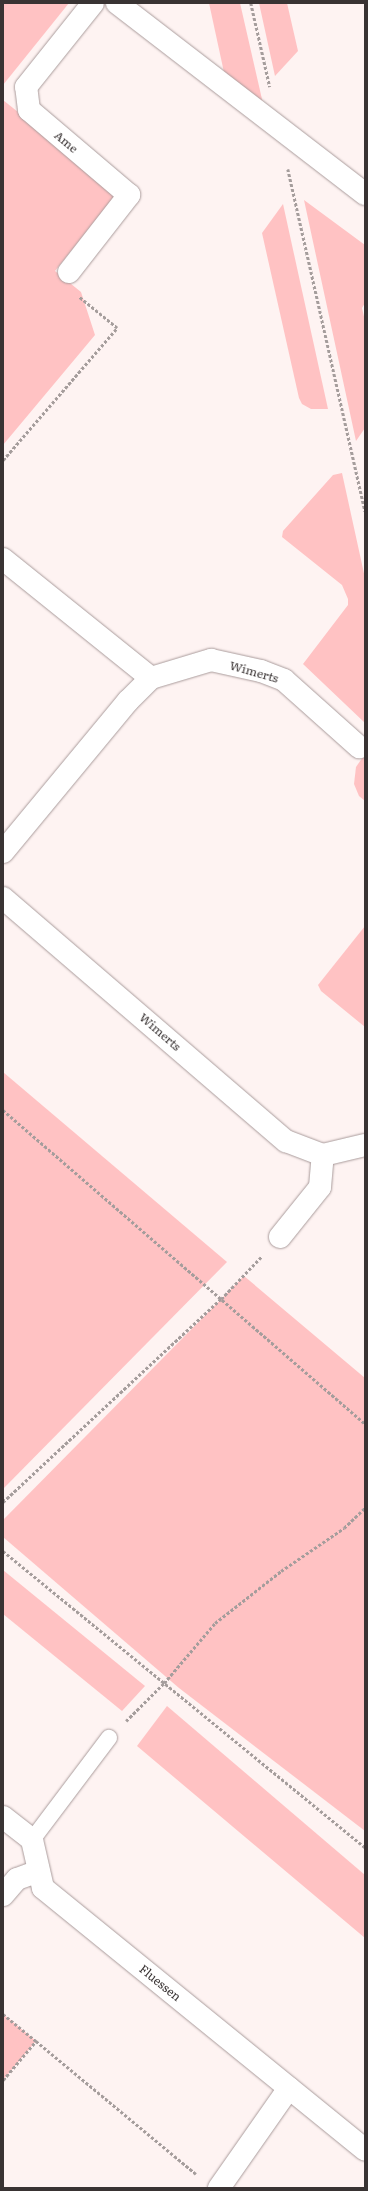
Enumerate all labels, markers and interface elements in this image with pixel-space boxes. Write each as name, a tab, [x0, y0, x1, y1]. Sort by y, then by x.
street label: Ame	[51, 128, 81, 156]
street label: Wimerts	[228, 658, 280, 686]
street label: Wimerts	[136, 1010, 184, 1054]
street label: Fluessen	[136, 1962, 184, 2004]

